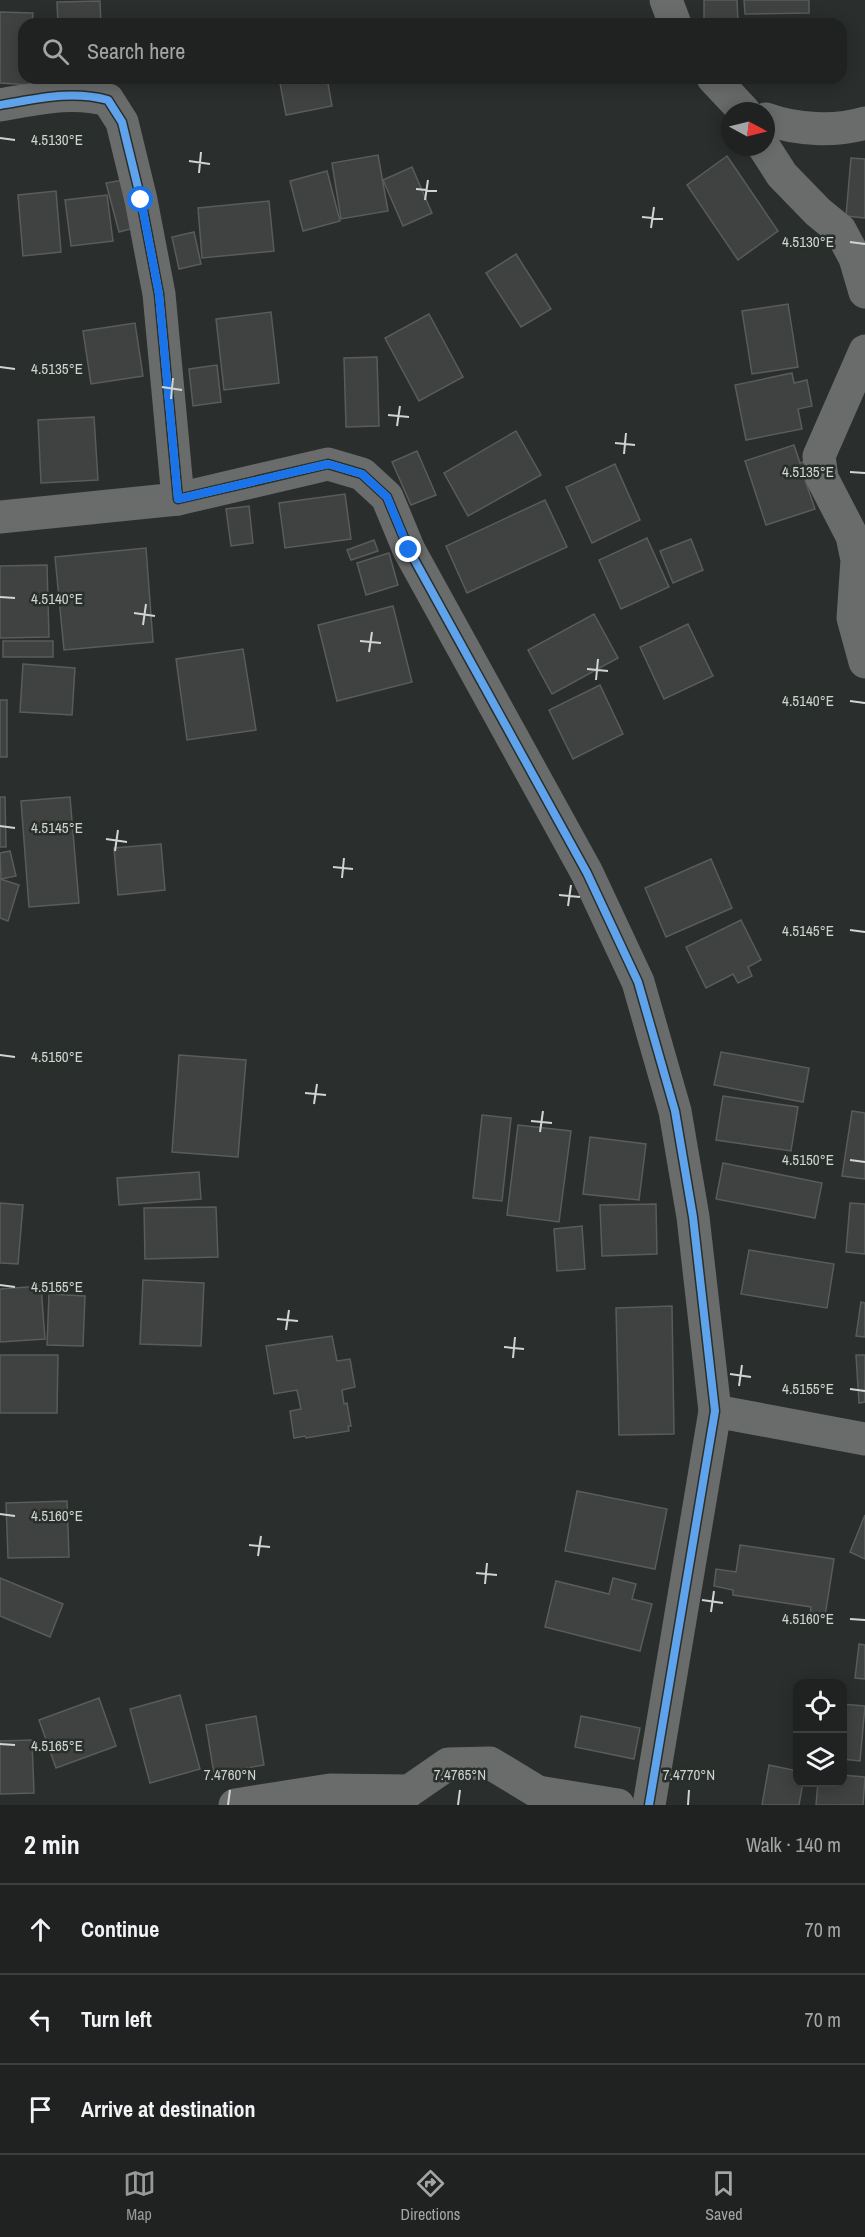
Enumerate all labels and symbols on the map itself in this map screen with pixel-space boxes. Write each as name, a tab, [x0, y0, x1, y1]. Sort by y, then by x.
north arrow	[721, 102, 775, 156]
text: 4.5130°E	[31, 129, 83, 150]
route start	[127, 186, 153, 212]
text: 4.5130°E	[782, 231, 834, 252]
text: 4.5135°E	[31, 358, 83, 379]
text: 4.5135°E	[782, 461, 834, 482]
route end	[395, 536, 421, 562]
text: 4.5140°E	[31, 588, 83, 609]
text: 4.5140°E	[782, 690, 834, 711]
text: 4.5145°E	[31, 817, 83, 838]
text: 4.5145°E	[782, 920, 834, 941]
text: 4.5150°E	[31, 1046, 83, 1067]
text: 4.5150°E	[782, 1149, 834, 1170]
text: 4.5155°E	[31, 1276, 83, 1297]
text: 4.5155°E	[782, 1378, 834, 1399]
text: 4.5160°E	[31, 1505, 83, 1526]
text: 4.5160°E	[782, 1608, 834, 1629]
text: 4.5165°E	[31, 1735, 83, 1756]
text: 7.4760°N	[204, 1764, 256, 1785]
text: 7.4765°N	[434, 1764, 486, 1785]
text: 7.4770°N	[663, 1764, 715, 1785]

